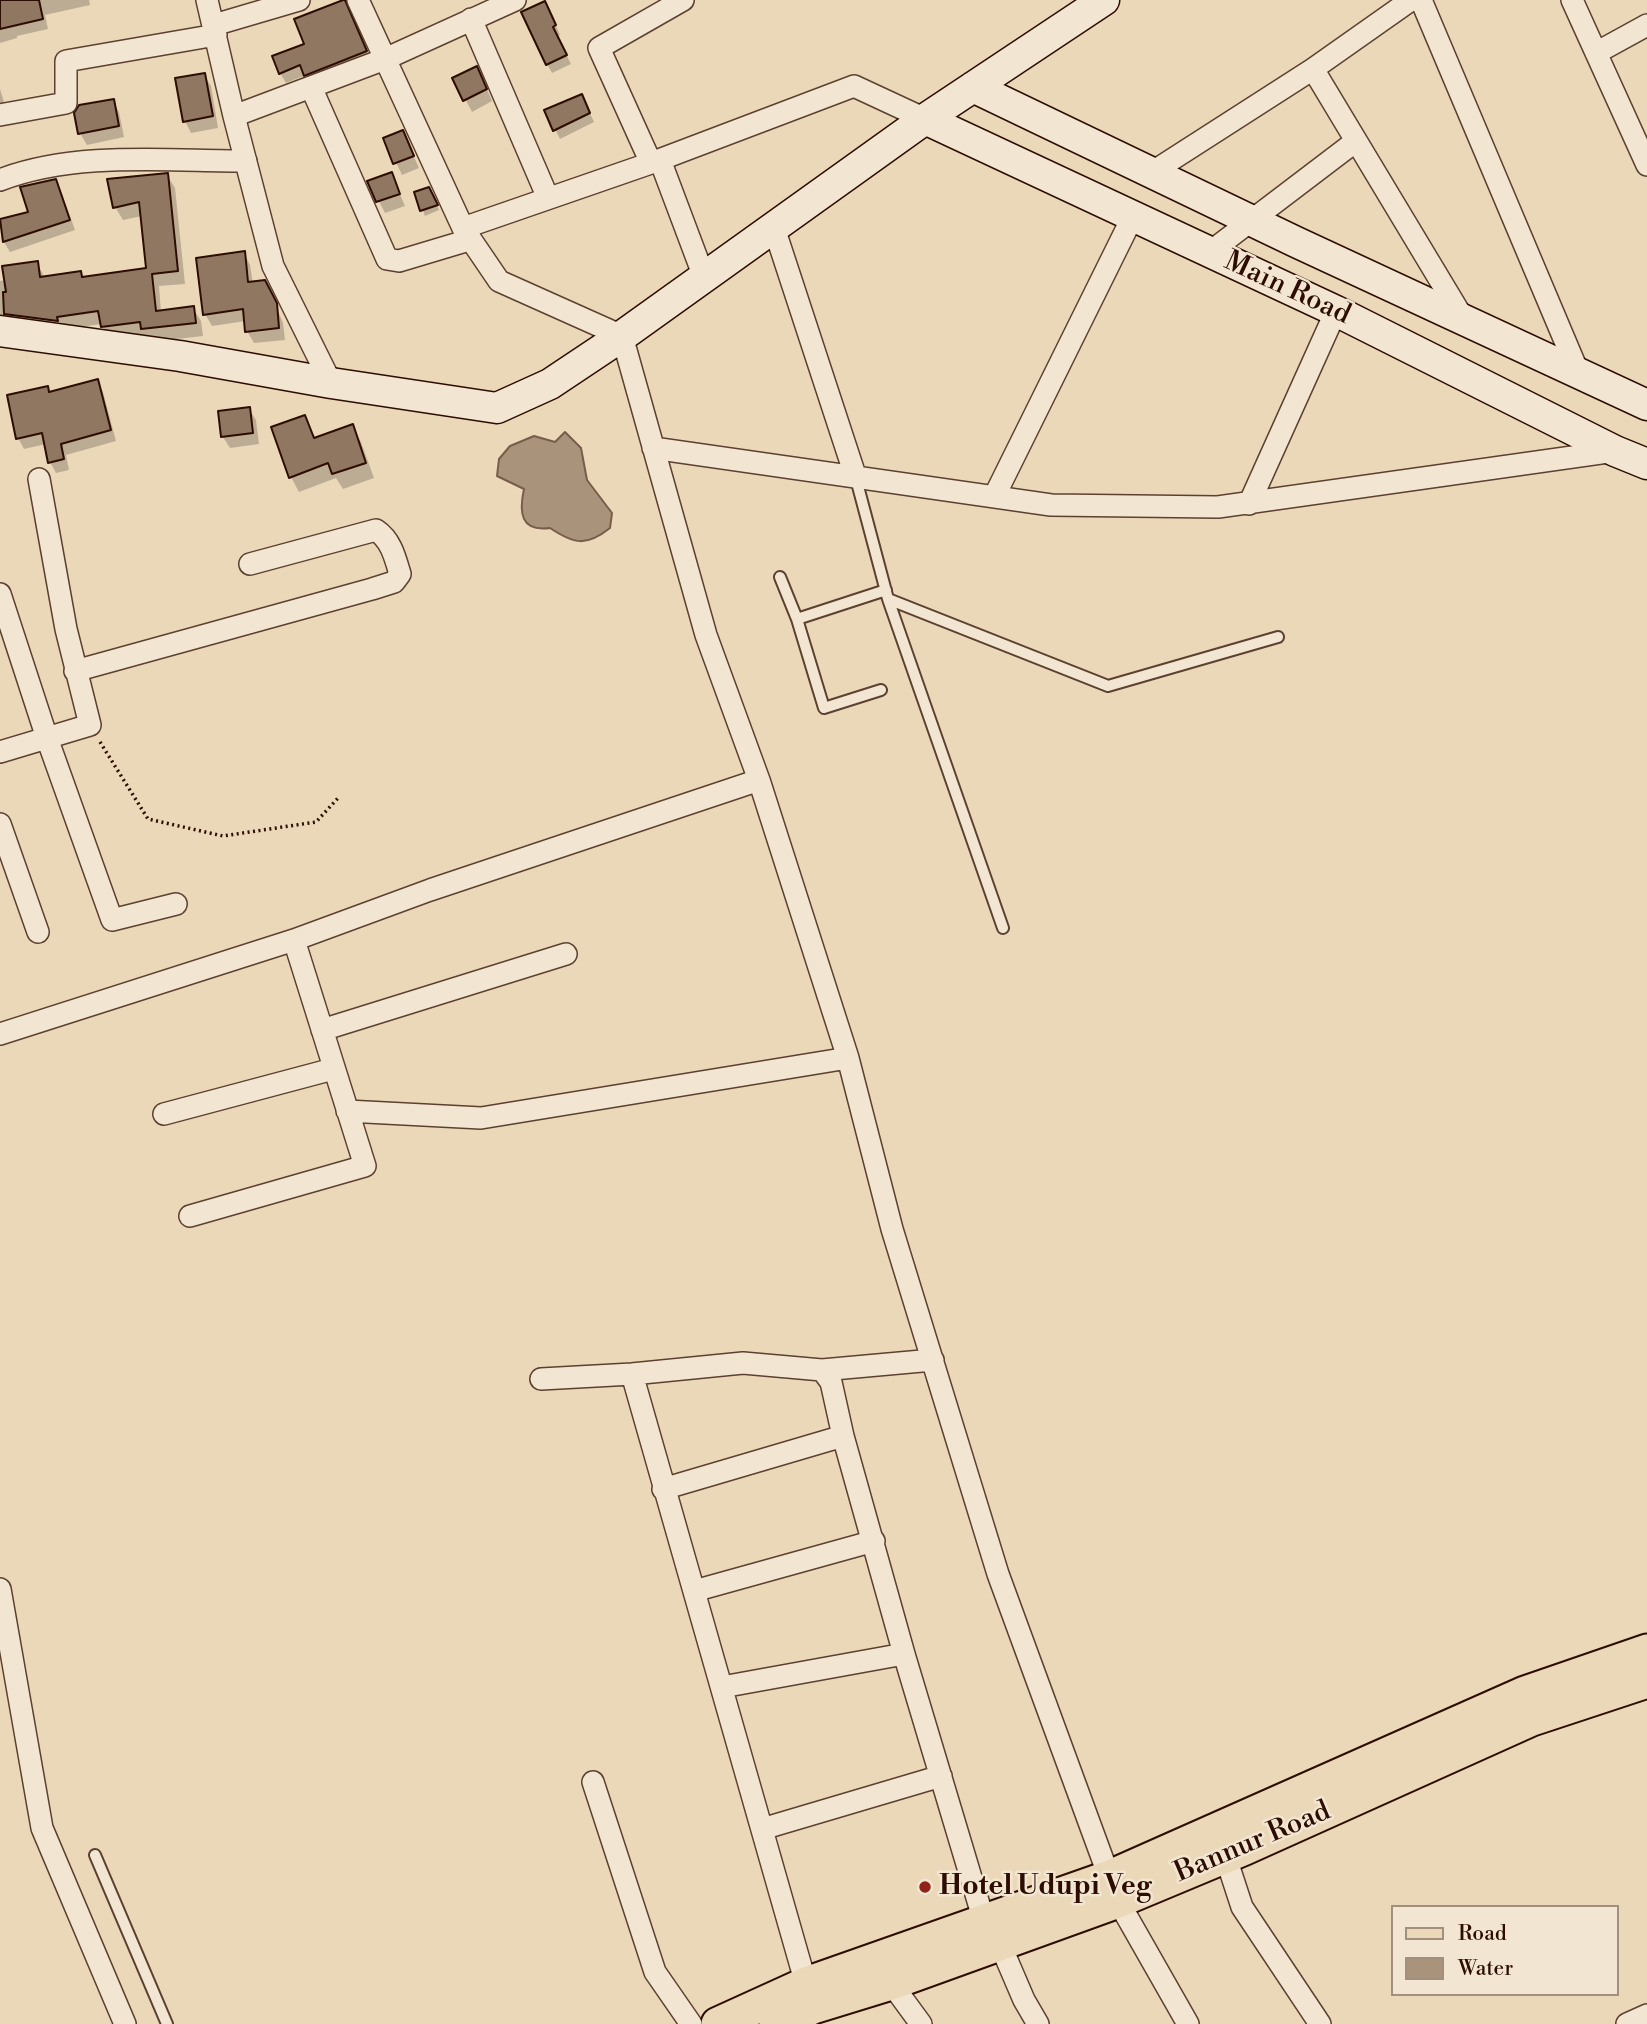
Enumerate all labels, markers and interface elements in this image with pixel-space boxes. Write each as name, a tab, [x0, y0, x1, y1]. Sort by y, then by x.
street label: Main Road	[1218, 245, 1356, 333]
street label: Bannur Road	[1170, 1795, 1336, 1891]
place label: Hotel Udupi Veg	[939, 1870, 1152, 1904]
marker: Hotel Udupi Veg	[917, 1879, 933, 1895]
legend	[1392, 1905, 1619, 1996]
text: Road	[1458, 1921, 1507, 1947]
text: Water	[1458, 1956, 1513, 1982]

